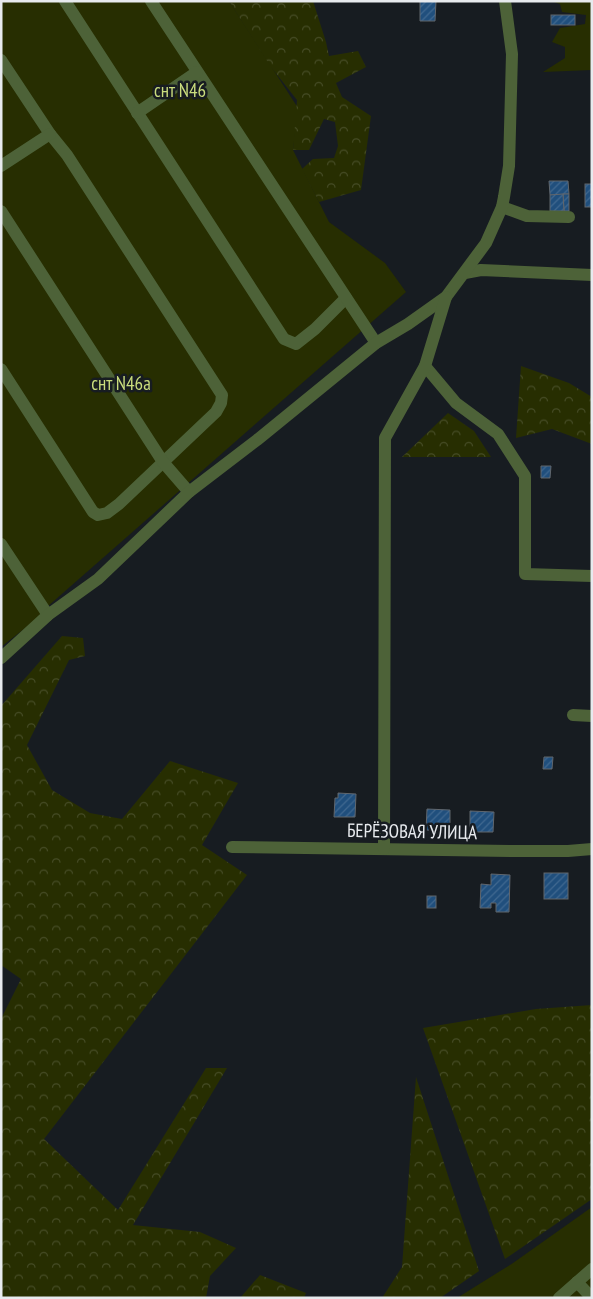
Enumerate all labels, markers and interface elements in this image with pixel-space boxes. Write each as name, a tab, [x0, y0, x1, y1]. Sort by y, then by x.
park label: снт N46	[154, 78, 206, 102]
park label: снт N46а	[91, 371, 151, 395]
street label: БЕРЁЗОВАЯ УЛИЦА	[347, 818, 477, 844]

